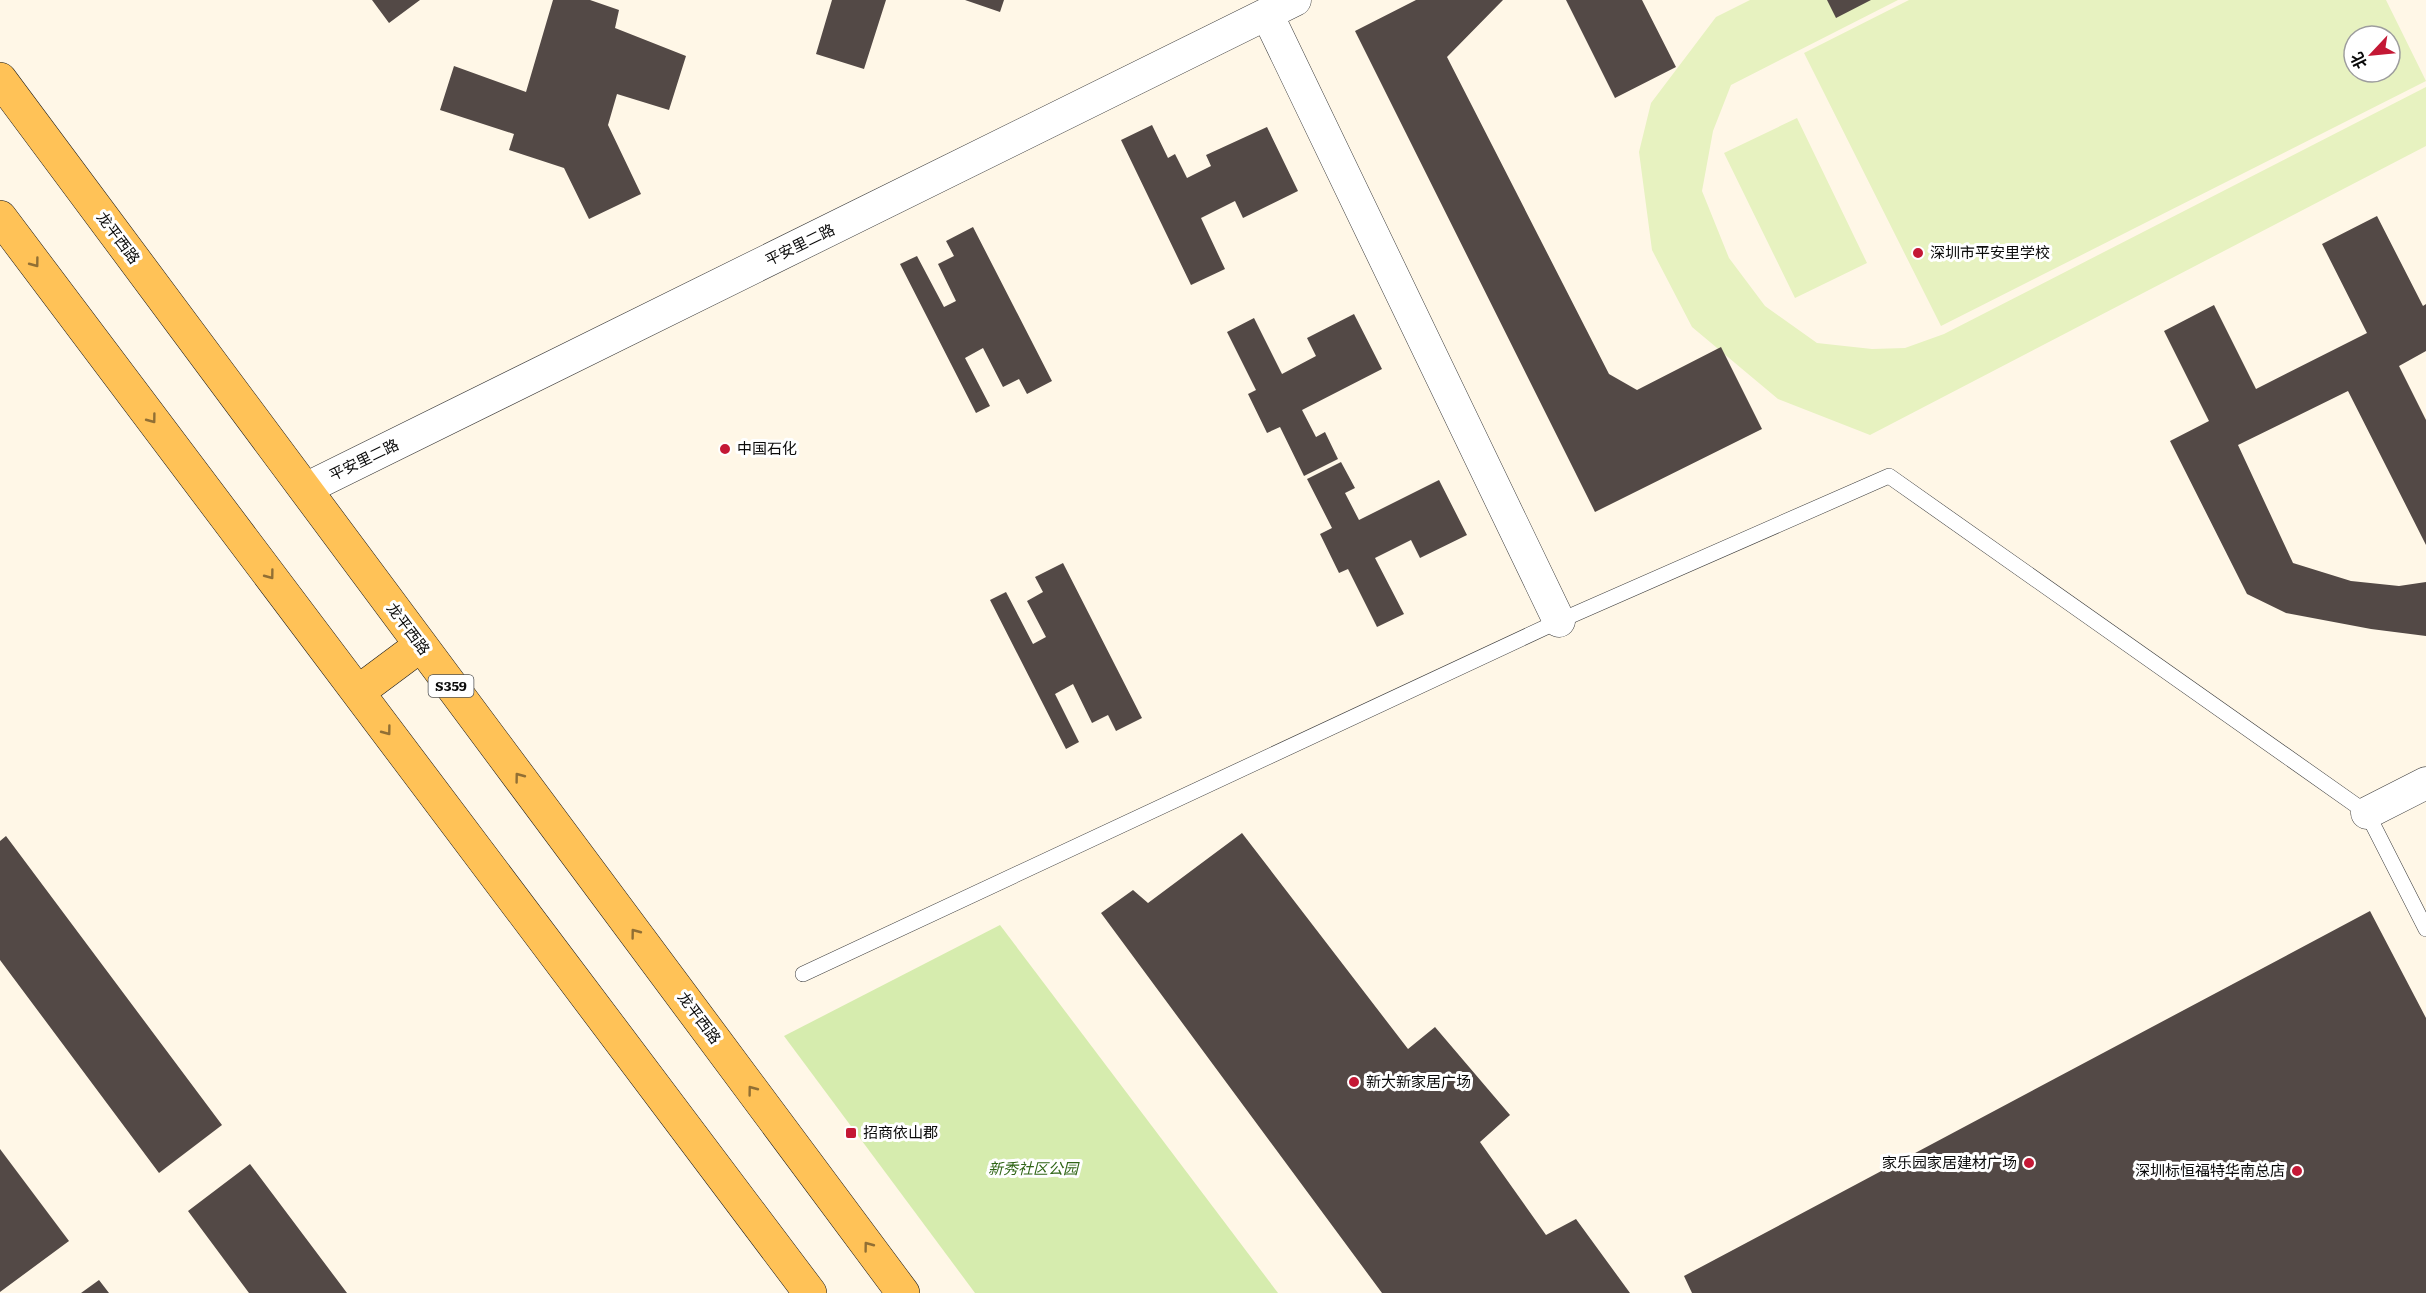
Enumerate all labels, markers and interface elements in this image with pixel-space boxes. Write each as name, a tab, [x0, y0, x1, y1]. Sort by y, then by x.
north arrow	[2342, 24, 2402, 84]
text: 北	[2343, 49, 2372, 73]
street label: 龙平西路	[92, 206, 146, 268]
street label: 平安里二路	[761, 217, 838, 270]
place label: 深圳市平安里学校	[1930, 240, 2050, 263]
marker: 深圳市平安里学校	[1911, 246, 1925, 260]
one-way arrow	[28, 257, 39, 268]
one-way arrow	[145, 413, 156, 424]
street label: 平安里二路	[325, 432, 402, 485]
place label: 中国石化	[737, 436, 797, 459]
marker: 中国石化	[718, 442, 732, 456]
one-way arrow	[262, 568, 273, 579]
street label: 龙平西路	[382, 597, 436, 659]
road number: S359	[428, 675, 474, 697]
one-way arrow	[380, 724, 391, 735]
one-way arrow	[515, 772, 526, 783]
one-way arrow	[632, 929, 643, 940]
street label: 龙平西路	[673, 986, 727, 1048]
place label: 新大新家居广场	[1366, 1069, 1471, 1092]
marker: 新大新家居广场	[1347, 1075, 1361, 1089]
one-way arrow	[748, 1085, 759, 1096]
place label: 招商依山郡	[863, 1120, 938, 1143]
marker: 招商依山郡	[844, 1126, 858, 1140]
place label: 家乐园家居建材广场	[1882, 1150, 2017, 1173]
park label: 新秀社区公园	[988, 1156, 1080, 1179]
marker: 家乐园家居建材广场	[2022, 1156, 2036, 1170]
place label: 深圳标恒福特华南总店	[2135, 1158, 2285, 1181]
marker: 深圳标恒福特华南总店	[2290, 1164, 2304, 1178]
one-way arrow	[865, 1242, 876, 1253]

